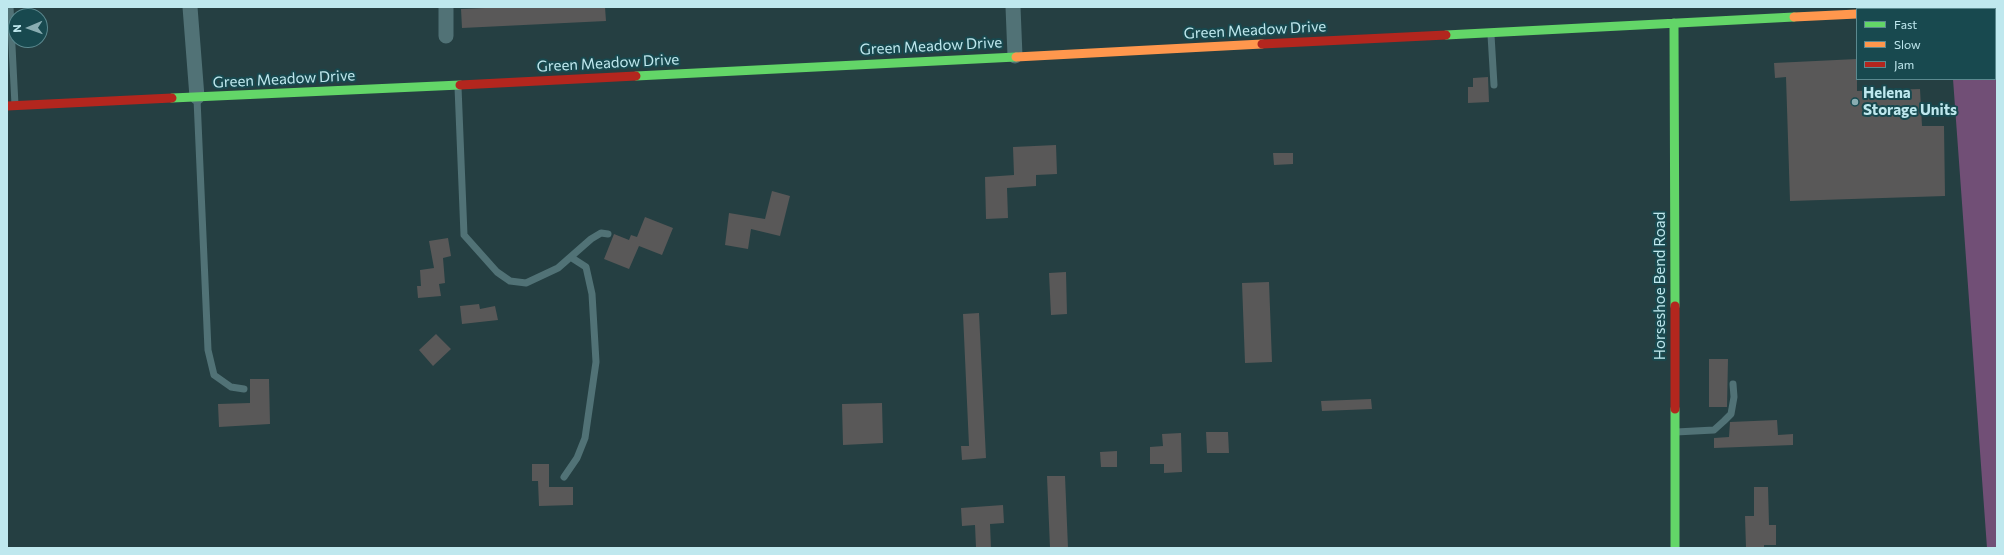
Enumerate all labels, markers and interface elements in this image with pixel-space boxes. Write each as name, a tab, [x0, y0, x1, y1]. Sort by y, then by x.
north arrow	[8, 8, 48, 48]
legend	[1856, 8, 1996, 80]
street label: Green Meadow Drive	[1183, 17, 1327, 43]
text: Fast	[1894, 17, 1917, 31]
text: N	[10, 24, 23, 33]
street label: Green Meadow Drive	[859, 33, 1003, 59]
text: Slow	[1894, 37, 1921, 51]
street label: Green Meadow Drive	[536, 50, 680, 76]
text: Jam	[1894, 57, 1914, 71]
street label: Green Meadow Drive	[212, 66, 356, 92]
place label: Helena Storage Units	[1863, 84, 1957, 119]
marker: Helena Storage Units	[1850, 97, 1860, 107]
street label: Horseshoe Bend Road	[1651, 212, 1669, 360]

